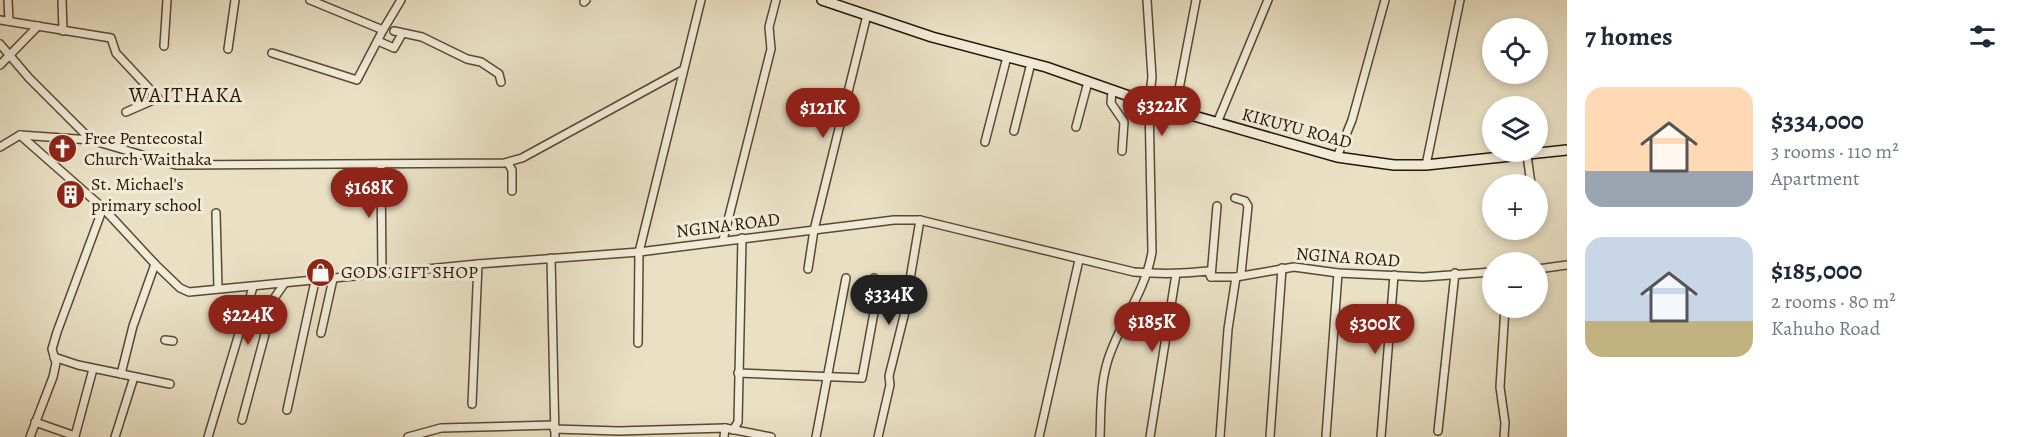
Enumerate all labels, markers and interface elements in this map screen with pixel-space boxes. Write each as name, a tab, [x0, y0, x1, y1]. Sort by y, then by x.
map controls	[1482, 18, 1548, 318]
button: locate	[1482, 18, 1548, 84]
text: 7 homes	[1585, 19, 1673, 54]
icon: filters	[1966, 20, 1999, 53]
district label: WAITHAKA	[128, 81, 243, 109]
pin: $322K	[1120, 86, 1204, 137]
pin: $121K	[781, 88, 865, 139]
text: $322K	[1137, 92, 1187, 119]
text: $121K	[800, 94, 846, 121]
button: layers	[1482, 96, 1548, 162]
street label: KIKUYU ROAD	[1239, 102, 1355, 154]
text: $334,000	[1771, 103, 1864, 138]
icon: home	[1633, 111, 1705, 183]
place label: Free Pentecostal Church Waithaka	[84, 126, 212, 171]
church icon: Free Pentecostal Church Waithaka	[47, 132, 79, 164]
text: 3 rooms · 110 m²	[1771, 138, 1899, 165]
text: Apartment	[1771, 165, 1860, 192]
pin: $168K	[327, 168, 411, 219]
place label: St. Michael's primary school	[91, 172, 202, 217]
text: $168K	[345, 174, 393, 201]
button: +	[1482, 174, 1548, 240]
building icon: St. Michael's primary school	[54, 178, 86, 210]
street label: NGINA ROAD	[675, 207, 781, 243]
street label: NGINA ROAD	[1295, 241, 1401, 273]
button: −	[1482, 252, 1548, 318]
text: $185,000	[1771, 253, 1862, 288]
shop icon: GODS GIFT SHOP	[304, 256, 336, 288]
place label: GODS GIFT SHOP	[341, 260, 478, 284]
icon: home	[1633, 261, 1705, 333]
pin: $334K	[847, 275, 931, 326]
text: $334K	[864, 281, 914, 308]
text: 2 rooms · 80 m²	[1771, 288, 1896, 315]
pin: $224K	[206, 295, 290, 346]
text: $224K	[222, 301, 274, 328]
pin: $185K	[1110, 302, 1194, 353]
pin: $300K	[1333, 304, 1417, 355]
text: $185K	[1128, 308, 1176, 335]
text: $300K	[1349, 310, 1401, 337]
text: Kahuho Road	[1771, 315, 1880, 342]

